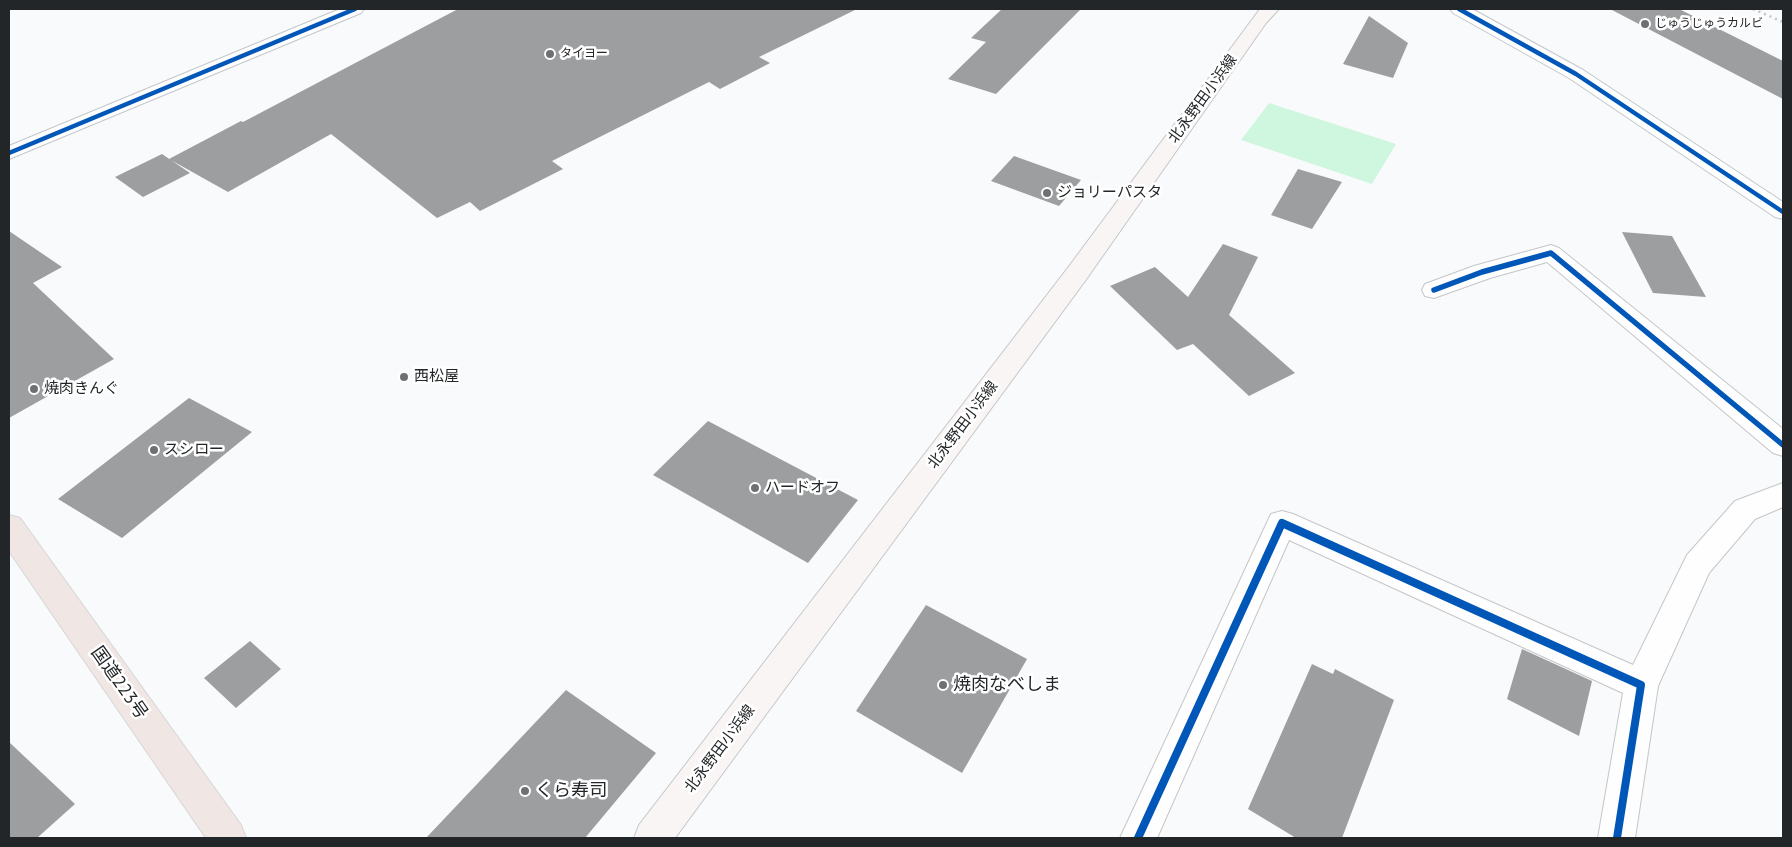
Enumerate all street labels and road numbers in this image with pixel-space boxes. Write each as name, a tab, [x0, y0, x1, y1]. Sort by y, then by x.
street label: 北永野田小浜線	[1165, 51, 1241, 147]
street label: 北永野田小浜線	[924, 378, 1002, 472]
street label: 国道223号	[86, 643, 152, 723]
street label: 北永野田小浜線	[681, 702, 759, 796]

